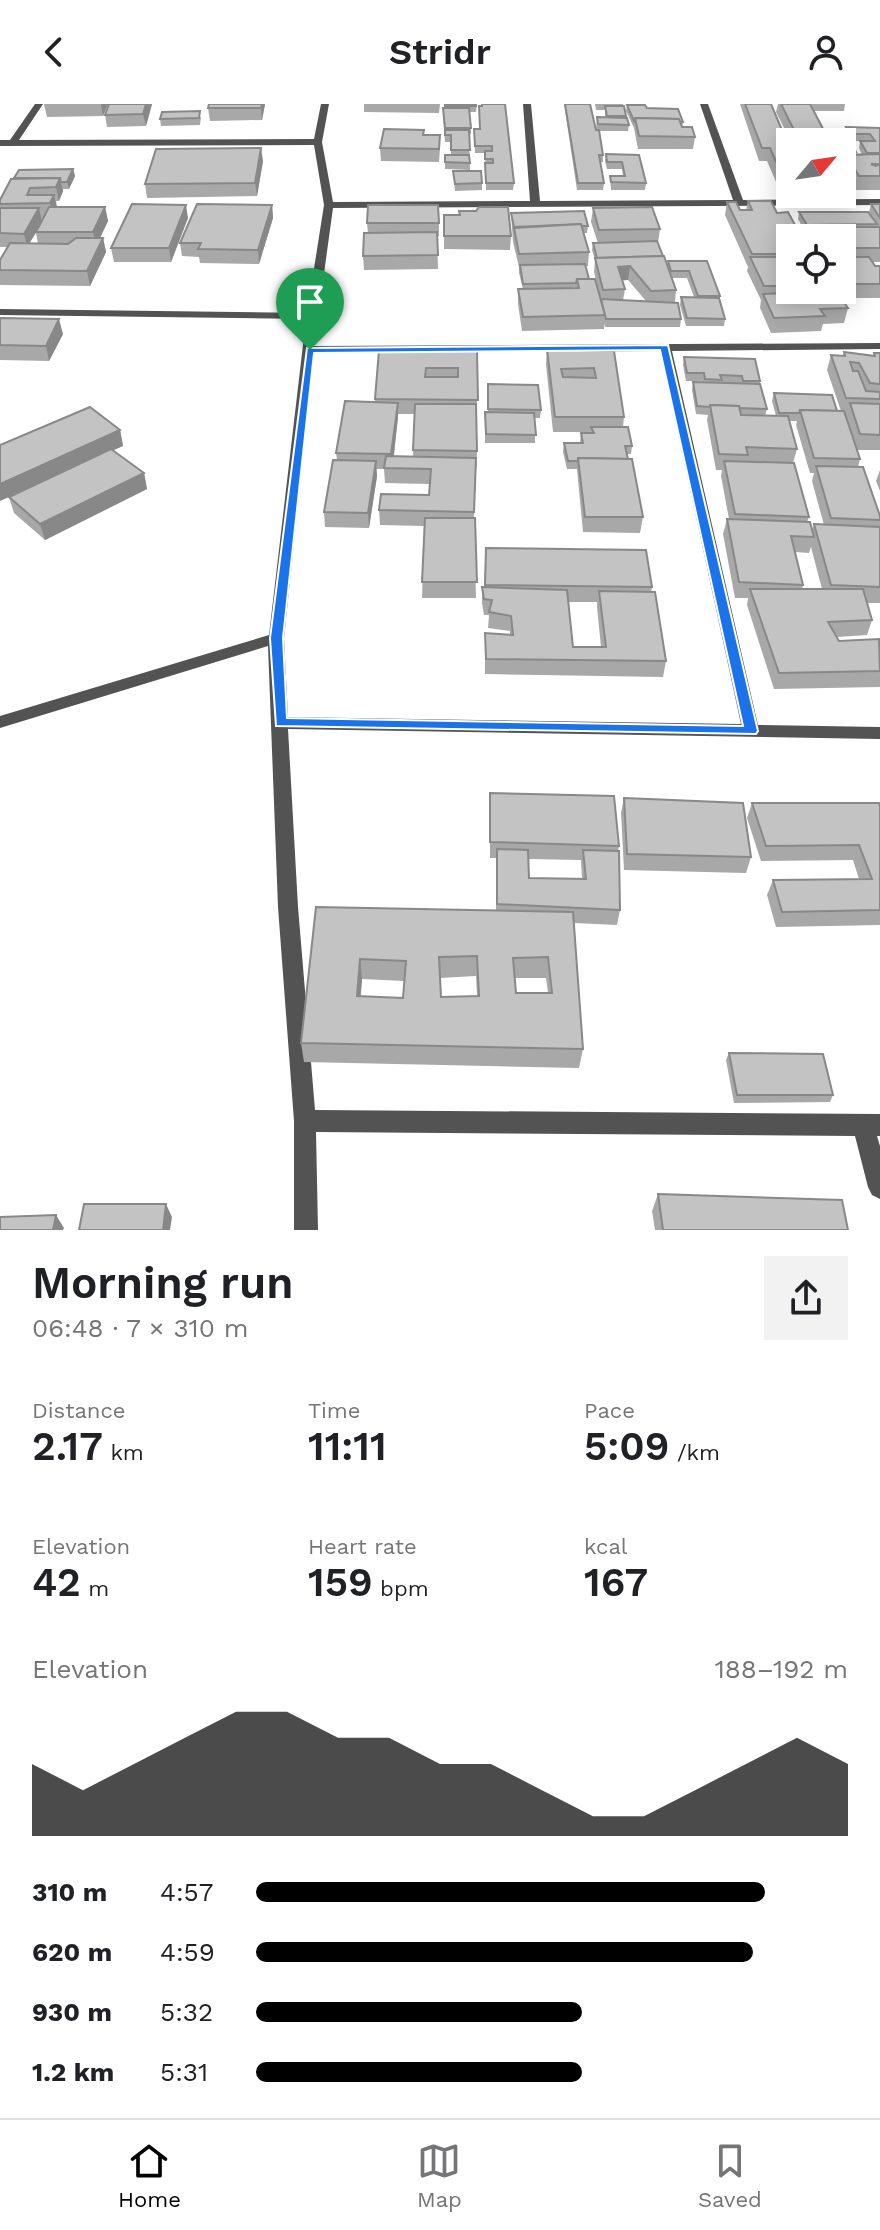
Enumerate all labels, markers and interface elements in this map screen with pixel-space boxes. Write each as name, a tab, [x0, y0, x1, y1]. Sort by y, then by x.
icon: back	[32, 30, 76, 74]
icon: person	[804, 30, 848, 74]
text: Stridr	[389, 31, 491, 73]
north arrow	[776, 128, 856, 208]
map controls	[776, 128, 856, 304]
button: locate	[776, 224, 856, 304]
pin	[276, 268, 344, 350]
icon: arrive	[288, 280, 332, 324]
button: share	[764, 1256, 848, 1340]
text: Morning run	[32, 1257, 293, 1309]
text: 06:48 · 7 × 310 m	[32, 1313, 249, 1343]
text: Distance	[32, 1398, 126, 1423]
text: Time	[308, 1398, 360, 1423]
text: Pace	[584, 1398, 635, 1423]
text: 2.17	[32, 1423, 103, 1470]
text: 11:11	[308, 1423, 387, 1470]
text: 5:09	[584, 1423, 669, 1470]
text: km	[103, 1440, 144, 1465]
text: /km	[669, 1440, 720, 1465]
text: Elevation	[32, 1534, 130, 1559]
text: Heart rate	[308, 1534, 417, 1559]
text: kcal	[584, 1534, 628, 1559]
text: 42	[32, 1559, 81, 1606]
text: 159	[308, 1559, 373, 1606]
text: 167	[584, 1559, 648, 1606]
text: m	[81, 1576, 109, 1601]
text: bpm	[373, 1576, 429, 1601]
text: Elevation	[32, 1654, 148, 1684]
text: 188–192 m	[715, 1654, 848, 1684]
text: 310 m	[32, 1877, 107, 1907]
text: 4:57	[160, 1877, 213, 1907]
text: 620 m	[32, 1937, 112, 1967]
text: 4:59	[160, 1937, 215, 1967]
text: 930 m	[32, 1997, 112, 2027]
text: 5:32	[160, 1997, 213, 2027]
text: 1.2 km	[32, 2057, 114, 2087]
text: 5:31	[160, 2057, 208, 2087]
tab: Home	[118, 2139, 181, 2212]
tab: Map	[417, 2139, 462, 2212]
tab: Saved	[698, 2139, 762, 2212]

